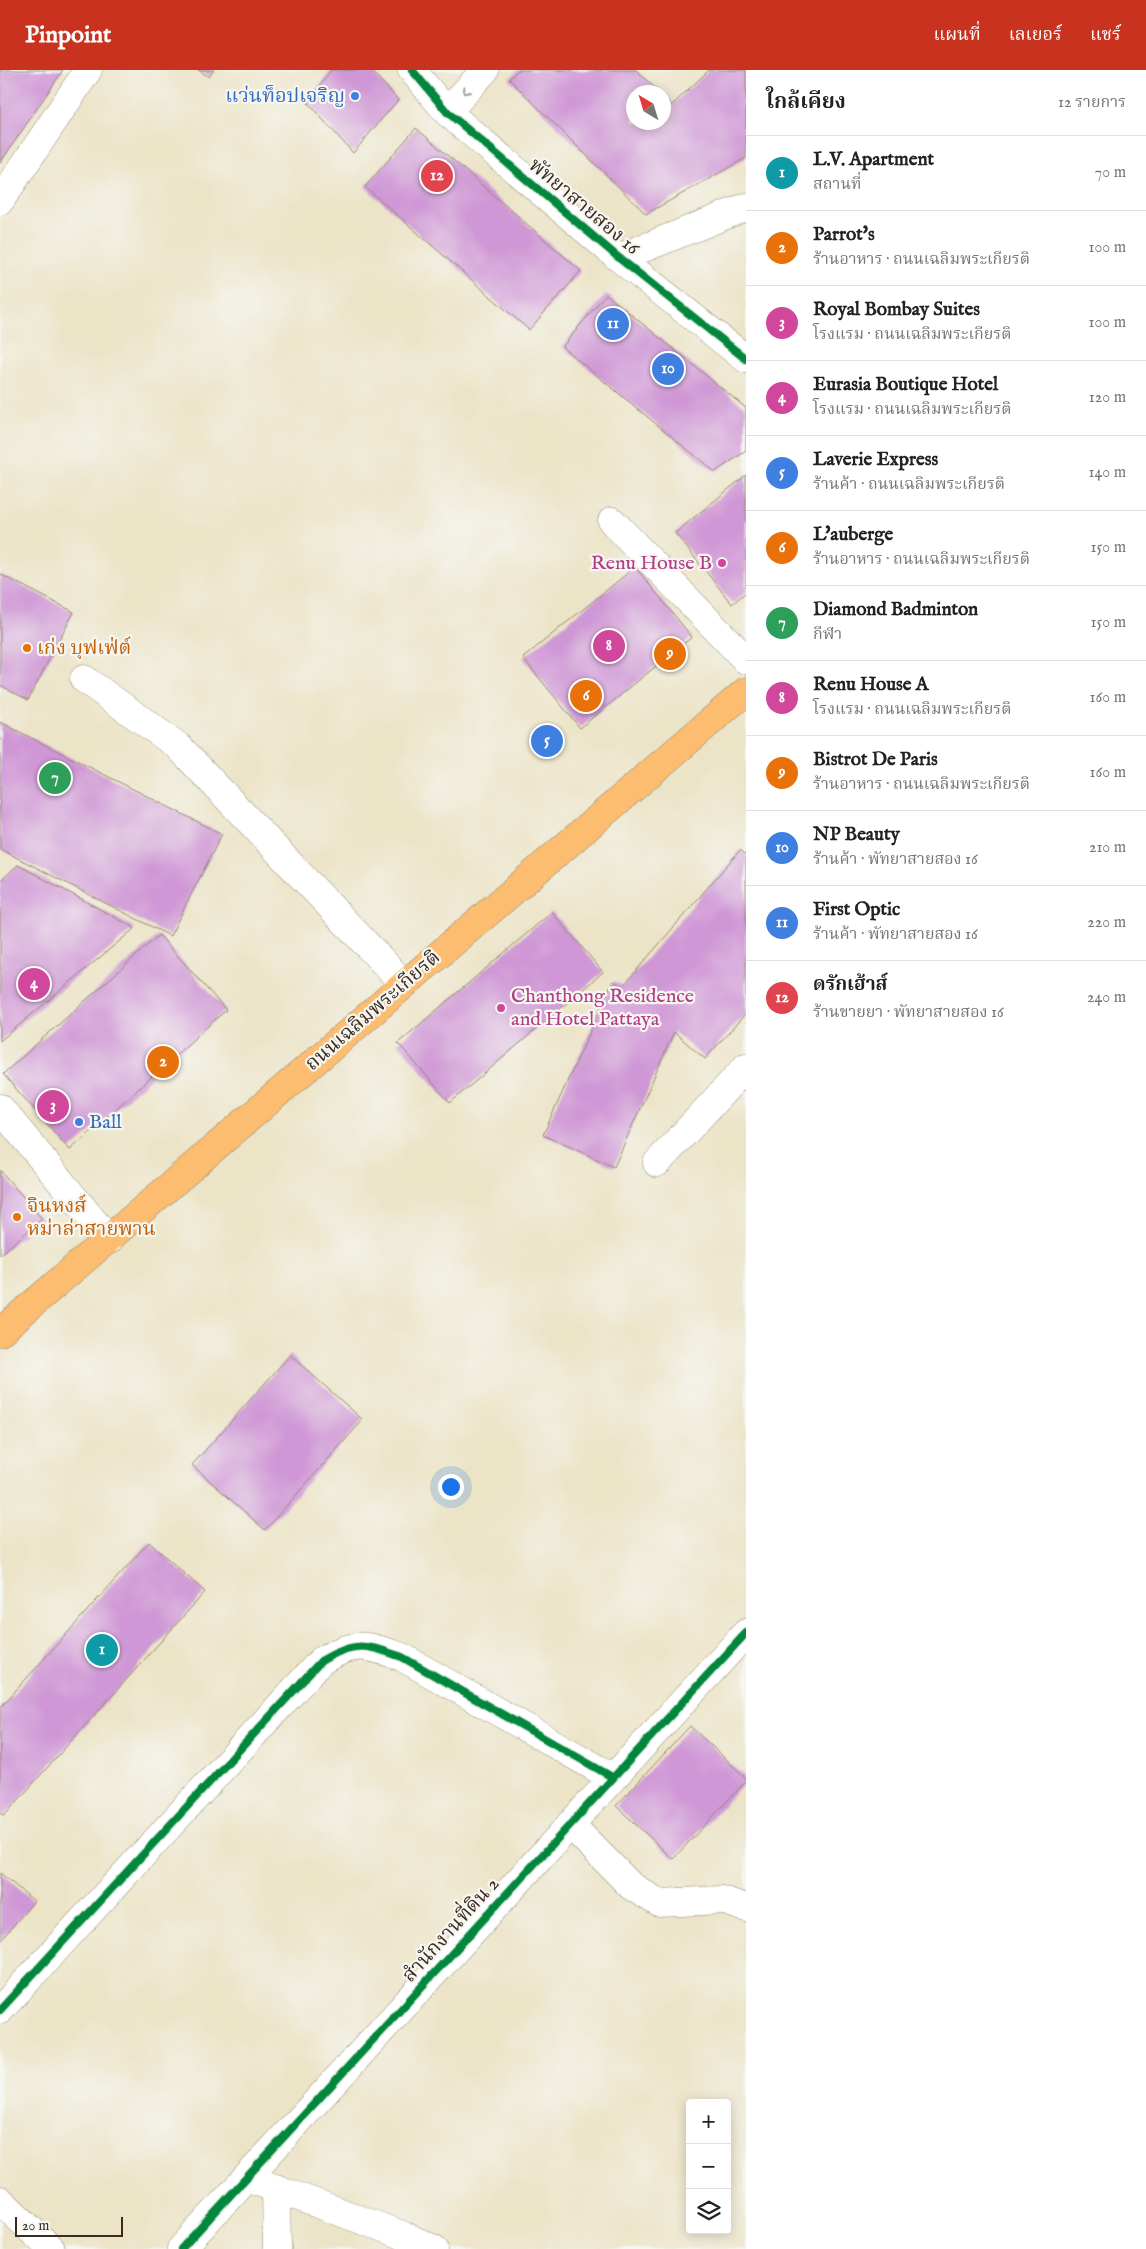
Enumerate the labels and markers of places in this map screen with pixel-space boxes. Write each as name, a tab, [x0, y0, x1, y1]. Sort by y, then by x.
place label: แว่นท็อปเจริญ	[225, 84, 345, 109]
marker: แว่นท็อปเจริญ	[349, 90, 361, 102]
pin: 12	[421, 157, 453, 195]
pin: 11	[597, 305, 629, 343]
pin: 10	[652, 350, 684, 388]
place label: Renu House B	[591, 551, 712, 576]
marker: Renu House B	[716, 557, 728, 569]
pin: 8	[593, 627, 625, 665]
pin: 9	[654, 635, 686, 673]
place label: เก่ง บุฟเฟ่ต์	[37, 636, 131, 661]
marker: เก่ง บุฟเฟ่ต์	[21, 642, 33, 654]
pin: 6	[570, 677, 602, 715]
pin: 5	[531, 722, 563, 760]
pin: 7	[39, 759, 71, 797]
pin: 4	[18, 965, 50, 1003]
place label: Chanthong Residence and Hotel Pattaya	[511, 984, 694, 1032]
marker: Chanthong Residence and Hotel Pattaya	[495, 1002, 507, 1014]
pin: 2	[147, 1043, 179, 1081]
pin: 3	[37, 1087, 69, 1125]
place label: Ball	[89, 1110, 122, 1135]
marker: Ball	[73, 1116, 85, 1128]
place label: จินหงส์ หม่าล่าสายพาน	[27, 1194, 156, 1242]
marker: จินหงส์ หม่าล่าสายพาน	[11, 1211, 23, 1223]
pin: 1	[86, 1631, 118, 1669]

